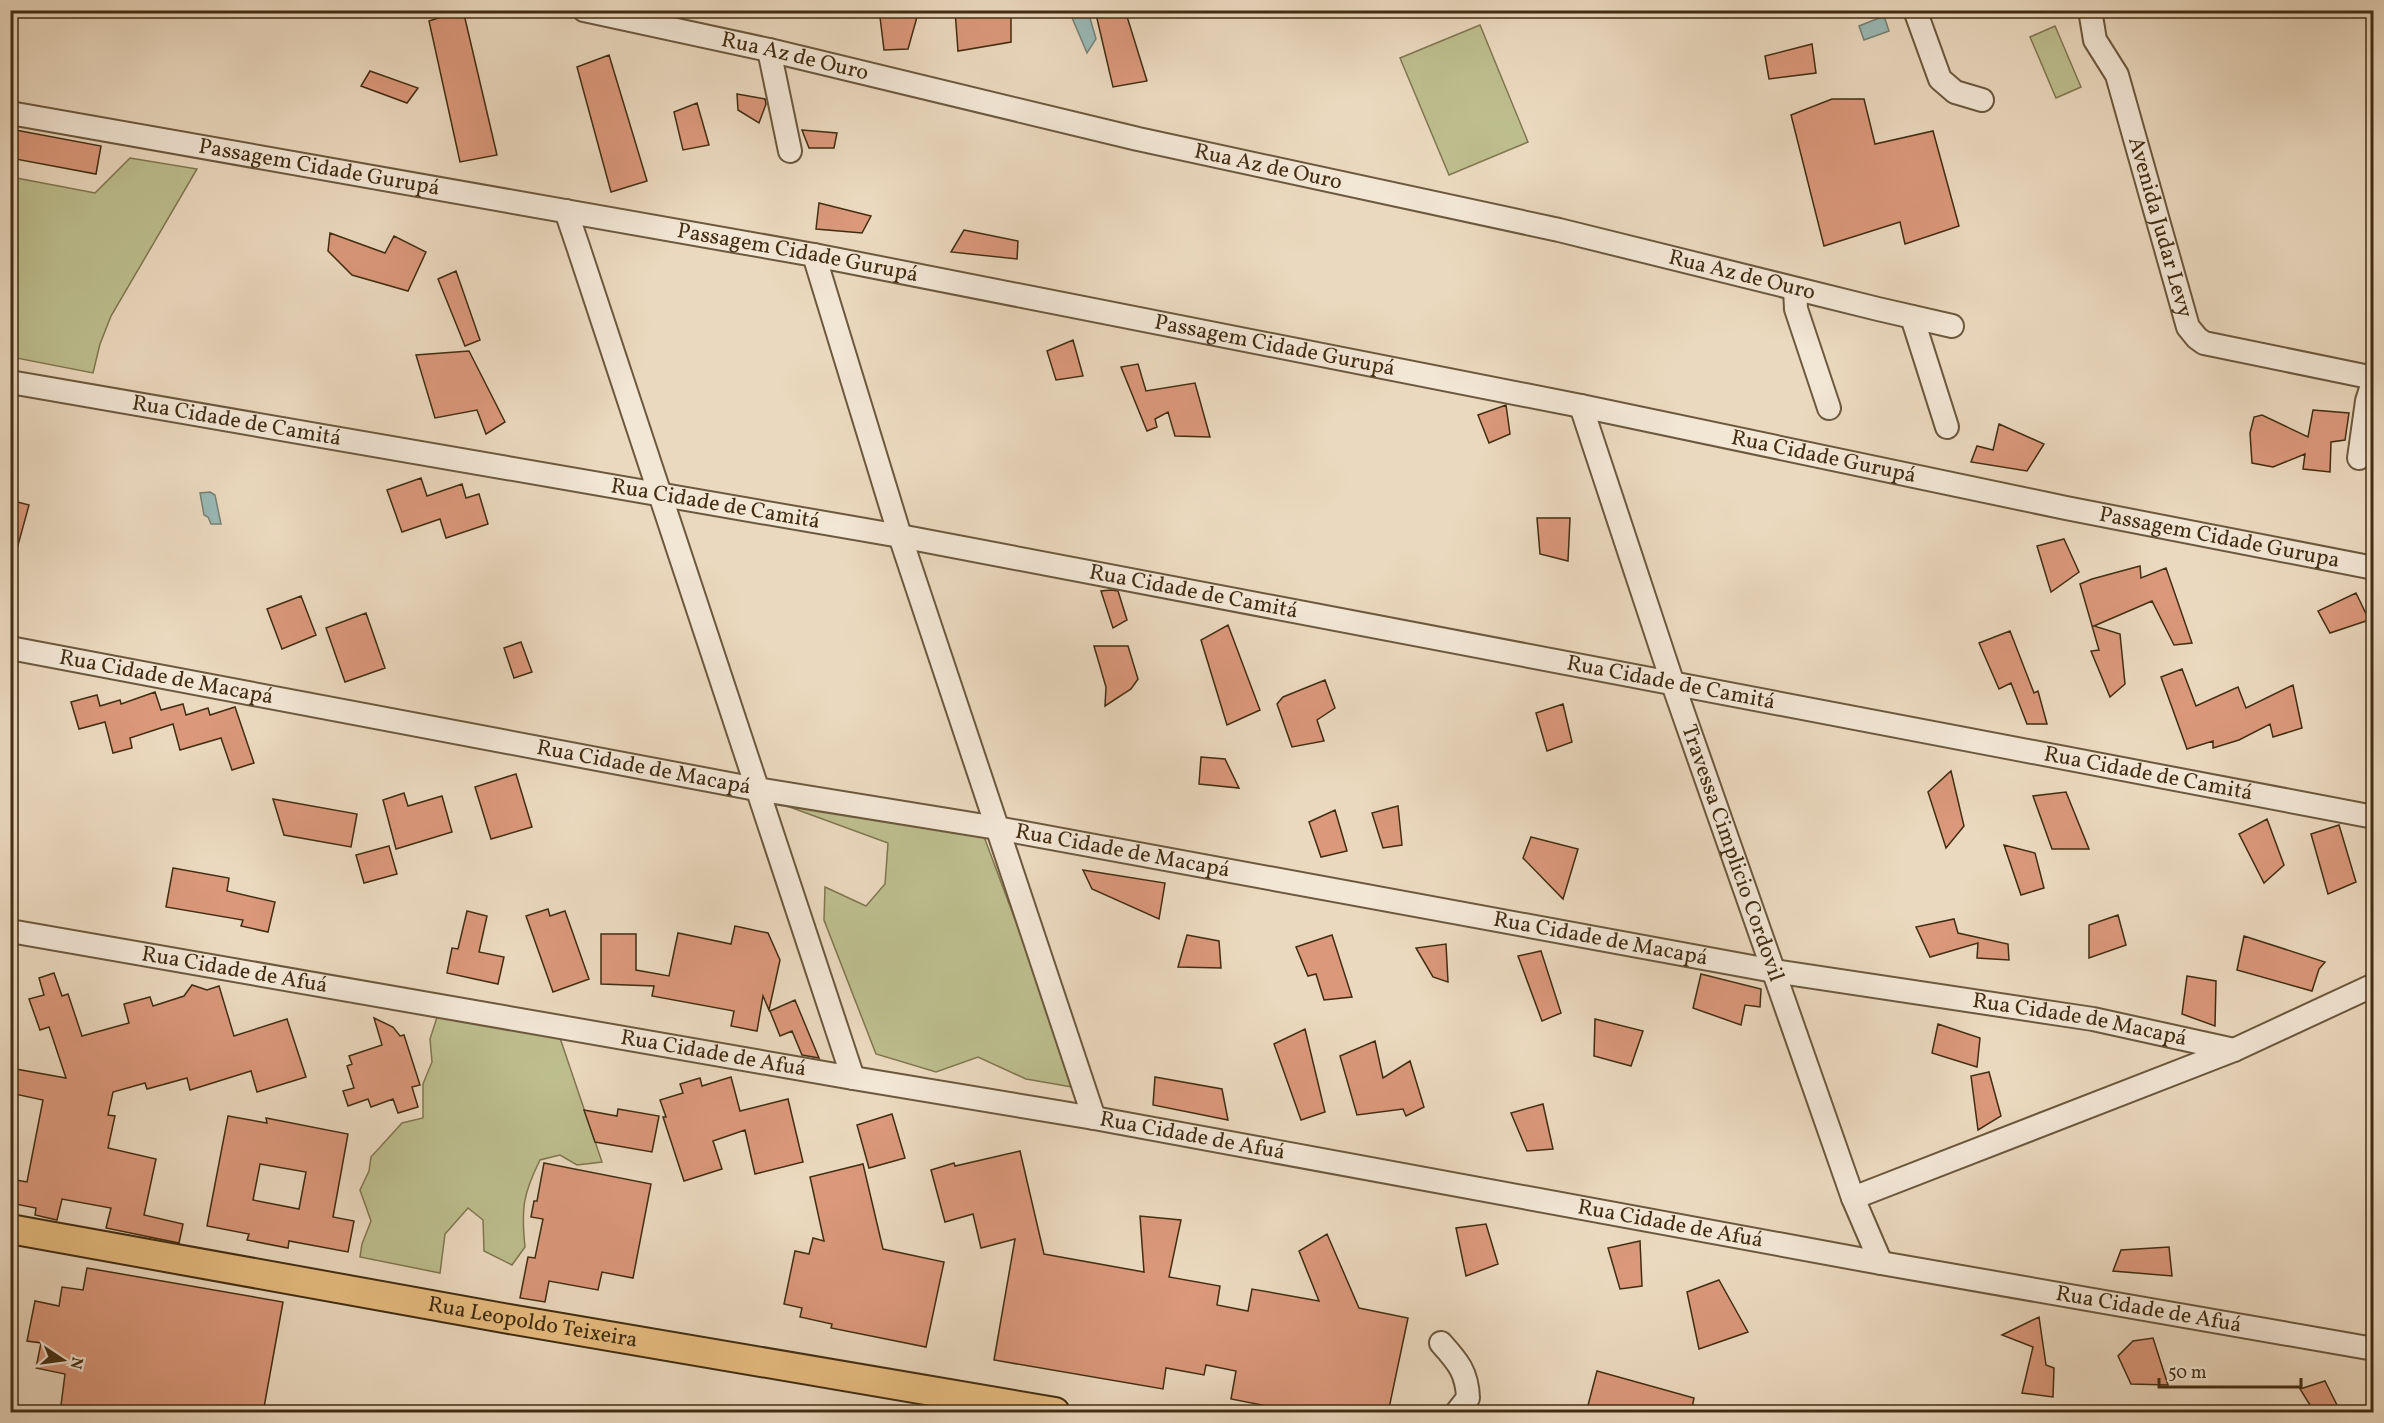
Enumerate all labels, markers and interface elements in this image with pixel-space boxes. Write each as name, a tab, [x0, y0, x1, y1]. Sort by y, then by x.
street label: Rua Az de Ouro	[718, 25, 872, 89]
street label: Passagem Cidade Gurupá	[196, 131, 442, 204]
street label: Avenida Judar Levy	[2120, 133, 2200, 321]
street label: Rua Az de Ouro	[1191, 136, 1345, 198]
street label: Passagem Cidade Gurupá	[675, 216, 921, 291]
street label: Rua Az de Ouro	[1665, 242, 1819, 308]
street label: Passagem Cidade Gurupá	[1152, 307, 1398, 385]
street label: Rua Cidade de Camitá	[130, 388, 344, 455]
street label: Rua Cidade Gurupá	[1728, 422, 1919, 492]
street label: Rua Cidade de Camitá	[608, 471, 823, 537]
street label: Passagem Cidade Gurupa	[2096, 499, 2342, 576]
street label: Rua Cidade de Camitá	[1086, 557, 1301, 627]
street label: Rua Cidade de Macapá	[56, 642, 276, 713]
street label: Rua Cidade de Camitá	[1564, 648, 1778, 718]
street label: Travessa Cimplicio Cordovil	[1673, 720, 1792, 986]
street label: Rua Cidade de Macapá	[534, 732, 754, 803]
street label: Rua Cidade de Camitá	[2041, 739, 2255, 809]
street label: Rua Cidade de Macapá	[1013, 816, 1232, 886]
street label: Rua Cidade de Macapá	[1491, 904, 1710, 974]
street label: Rua Cidade de Afuá	[139, 939, 330, 1002]
street label: Rua Cidade de Macapá	[1970, 986, 2190, 1055]
street label: Rua Cidade de Afuá	[618, 1022, 809, 1085]
street label: Rua Cidade de Afuá	[1097, 1104, 1288, 1168]
street label: Rua Cidade de Afuá	[1575, 1192, 1766, 1256]
street label: Rua Cidade de Afuá	[2053, 1278, 2244, 1341]
street label: Rua Leopoldo Teixeira	[425, 1289, 640, 1356]
north arrow	[33, 1330, 93, 1390]
scale bar	[2159, 1351, 2302, 1389]
text: N	[64, 1355, 88, 1371]
text: 50 m	[2168, 1361, 2207, 1386]

